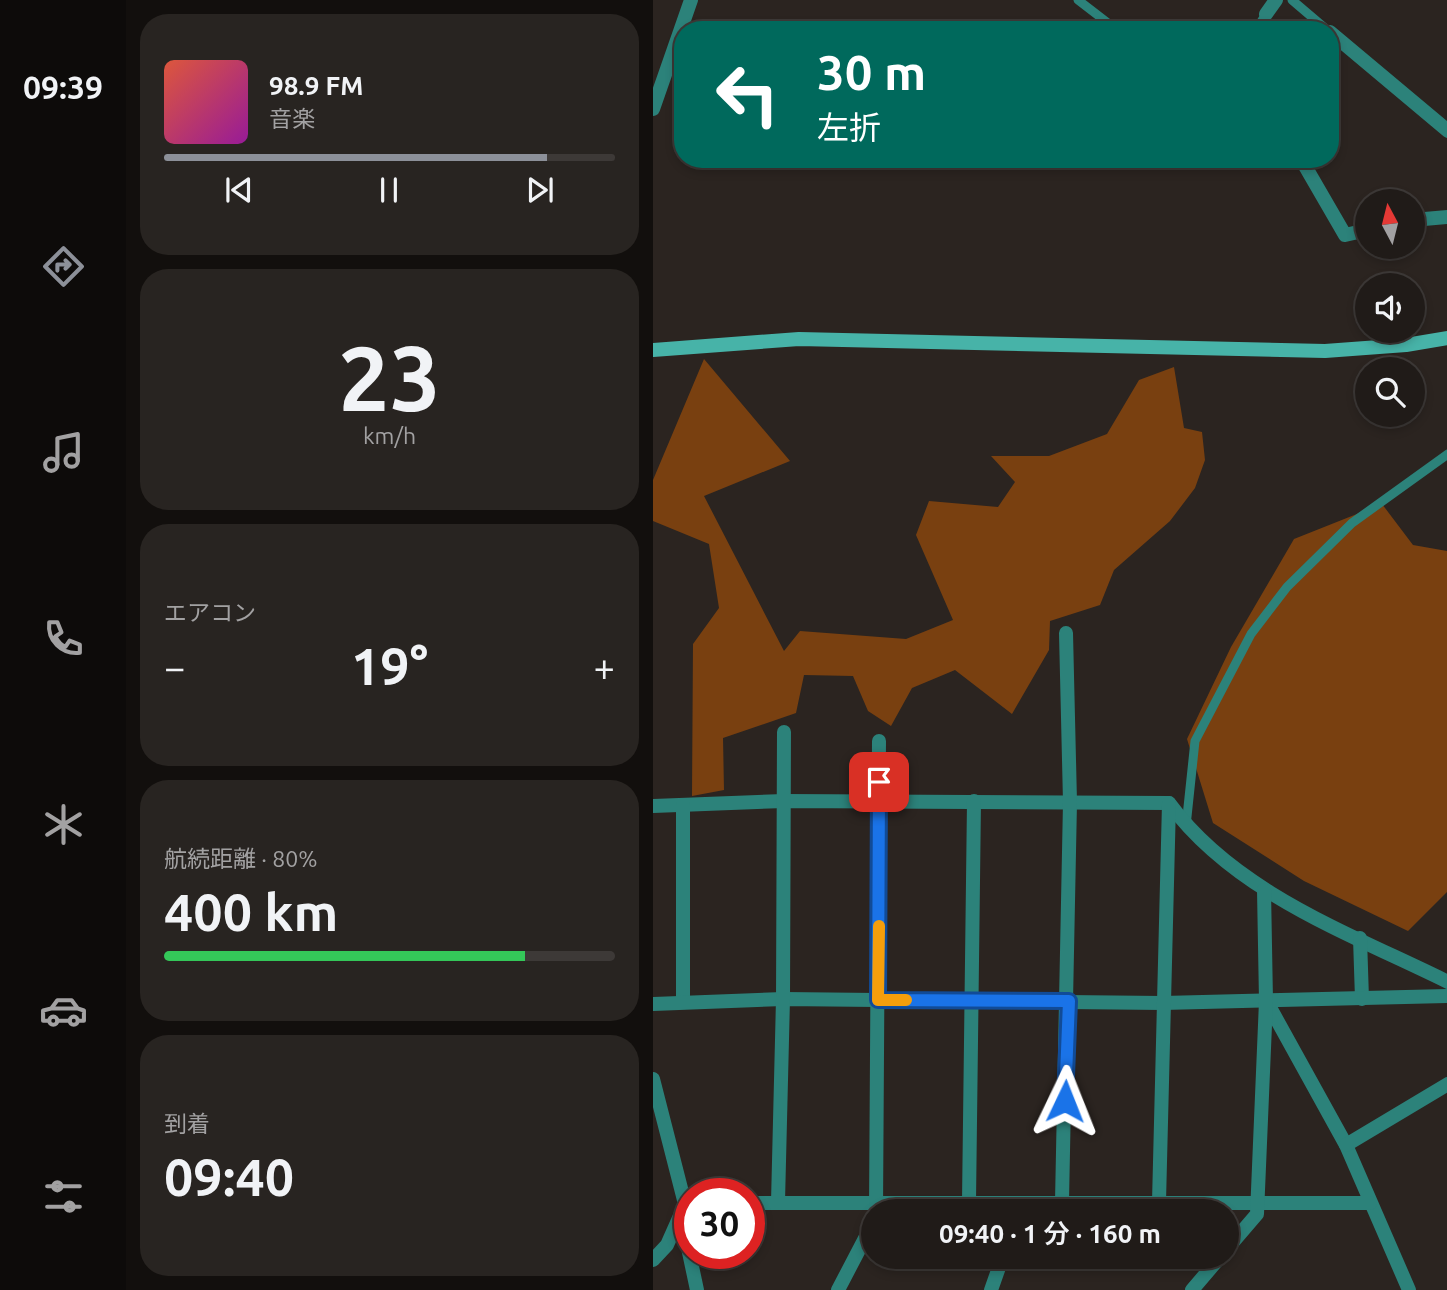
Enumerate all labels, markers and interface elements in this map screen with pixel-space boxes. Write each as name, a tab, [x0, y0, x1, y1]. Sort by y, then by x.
text: 30 m	[817, 44, 926, 99]
icon: left	[702, 49, 793, 140]
text: 09:39	[23, 69, 103, 105]
text: 98.9 FM	[269, 71, 363, 100]
text: 音楽	[269, 106, 315, 131]
text: 左折	[817, 109, 881, 145]
icon: previous	[220, 171, 258, 209]
icon: pause	[370, 171, 408, 209]
icon: next	[521, 171, 559, 209]
north arrow	[1355, 189, 1425, 259]
map controls	[1355, 189, 1425, 427]
icon: directions	[39, 242, 88, 291]
button: sound	[1355, 273, 1425, 343]
text: 23	[338, 326, 441, 428]
button: search	[1355, 357, 1425, 427]
text: km/h	[363, 423, 416, 448]
icon: music	[39, 428, 88, 477]
text: エアコン	[164, 600, 256, 625]
icon: phone	[39, 614, 88, 663]
text: 19°	[351, 637, 428, 695]
text: −	[164, 646, 185, 688]
text: +	[594, 646, 615, 688]
pin	[849, 752, 909, 812]
icon: arrive	[860, 763, 898, 801]
icon: climate	[39, 800, 88, 849]
text: 航続距離 · 80%	[164, 846, 317, 871]
text: 400 km	[164, 883, 338, 941]
icon: car	[39, 986, 88, 1035]
position arrow	[1028, 1064, 1102, 1138]
text: 到着	[164, 1111, 210, 1136]
text: 09:40	[164, 1148, 294, 1206]
icon: filters	[39, 1172, 88, 1221]
speed limit sign: 30	[674, 1178, 765, 1269]
text: 09:40 · 1 分 · 160 m	[939, 1219, 1161, 1248]

